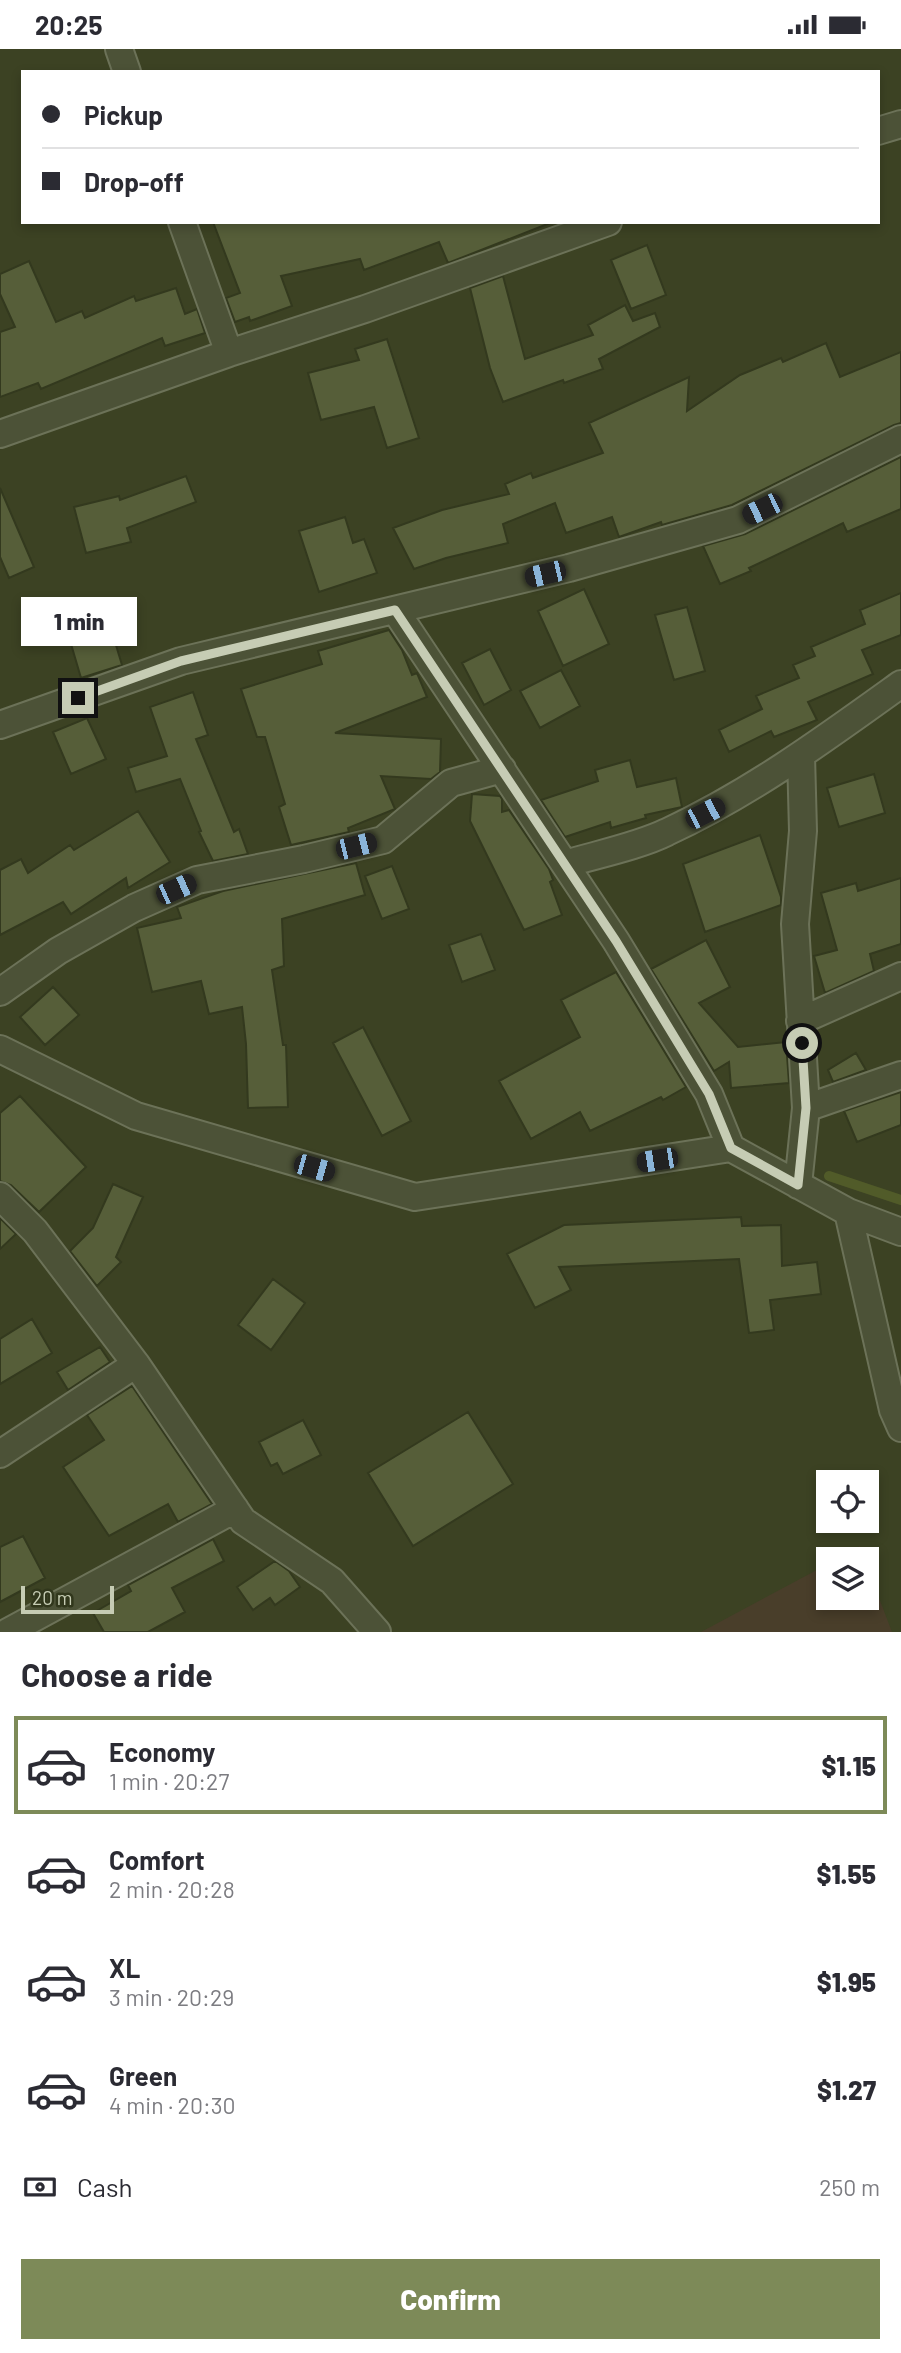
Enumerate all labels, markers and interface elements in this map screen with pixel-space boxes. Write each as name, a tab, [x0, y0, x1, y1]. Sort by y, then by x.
text: 20:25	[35, 9, 102, 40]
text: Pickup	[84, 99, 163, 130]
text: Drop-off	[84, 166, 184, 197]
car	[739, 490, 786, 528]
car	[523, 559, 568, 589]
callout: 1 min	[20, 597, 136, 645]
text: 1 min	[54, 607, 104, 635]
route end	[62, 682, 94, 714]
car	[682, 794, 729, 832]
car	[334, 831, 379, 861]
car	[153, 871, 200, 907]
route start	[786, 1027, 818, 1059]
car	[635, 1146, 680, 1174]
car	[291, 1152, 338, 1184]
map controls	[816, 1470, 879, 1610]
button: locate	[816, 1470, 879, 1533]
button: layers	[816, 1547, 879, 1610]
scale bar	[21, 1583, 114, 1615]
text: 20 m	[32, 1586, 72, 1609]
text: Choose a ride	[21, 1655, 213, 1693]
icon: car	[25, 1734, 88, 1797]
text: Economy	[109, 1736, 215, 1767]
text: $1.15	[821, 1750, 876, 1781]
text: 1 min · 20:27	[109, 1767, 229, 1795]
icon: car	[25, 1842, 88, 1905]
text: Comfort	[109, 1844, 205, 1875]
text: $1.55	[816, 1858, 876, 1889]
text: 2 min · 20:28	[109, 1875, 235, 1903]
icon: car	[25, 1950, 88, 2013]
text: XL	[109, 1952, 140, 1983]
text: $1.95	[817, 1966, 876, 1997]
text: 3 min · 20:29	[109, 1983, 234, 2011]
icon: car	[25, 2058, 88, 2121]
text: Green	[109, 2060, 177, 2091]
text: $1.27	[817, 2074, 876, 2105]
text: 4 min · 20:30	[109, 2091, 236, 2119]
icon: cash	[21, 2168, 59, 2206]
text: Cash	[77, 2171, 132, 2202]
text: 250 m	[819, 2173, 880, 2201]
button: Confirm	[21, 2259, 880, 2339]

